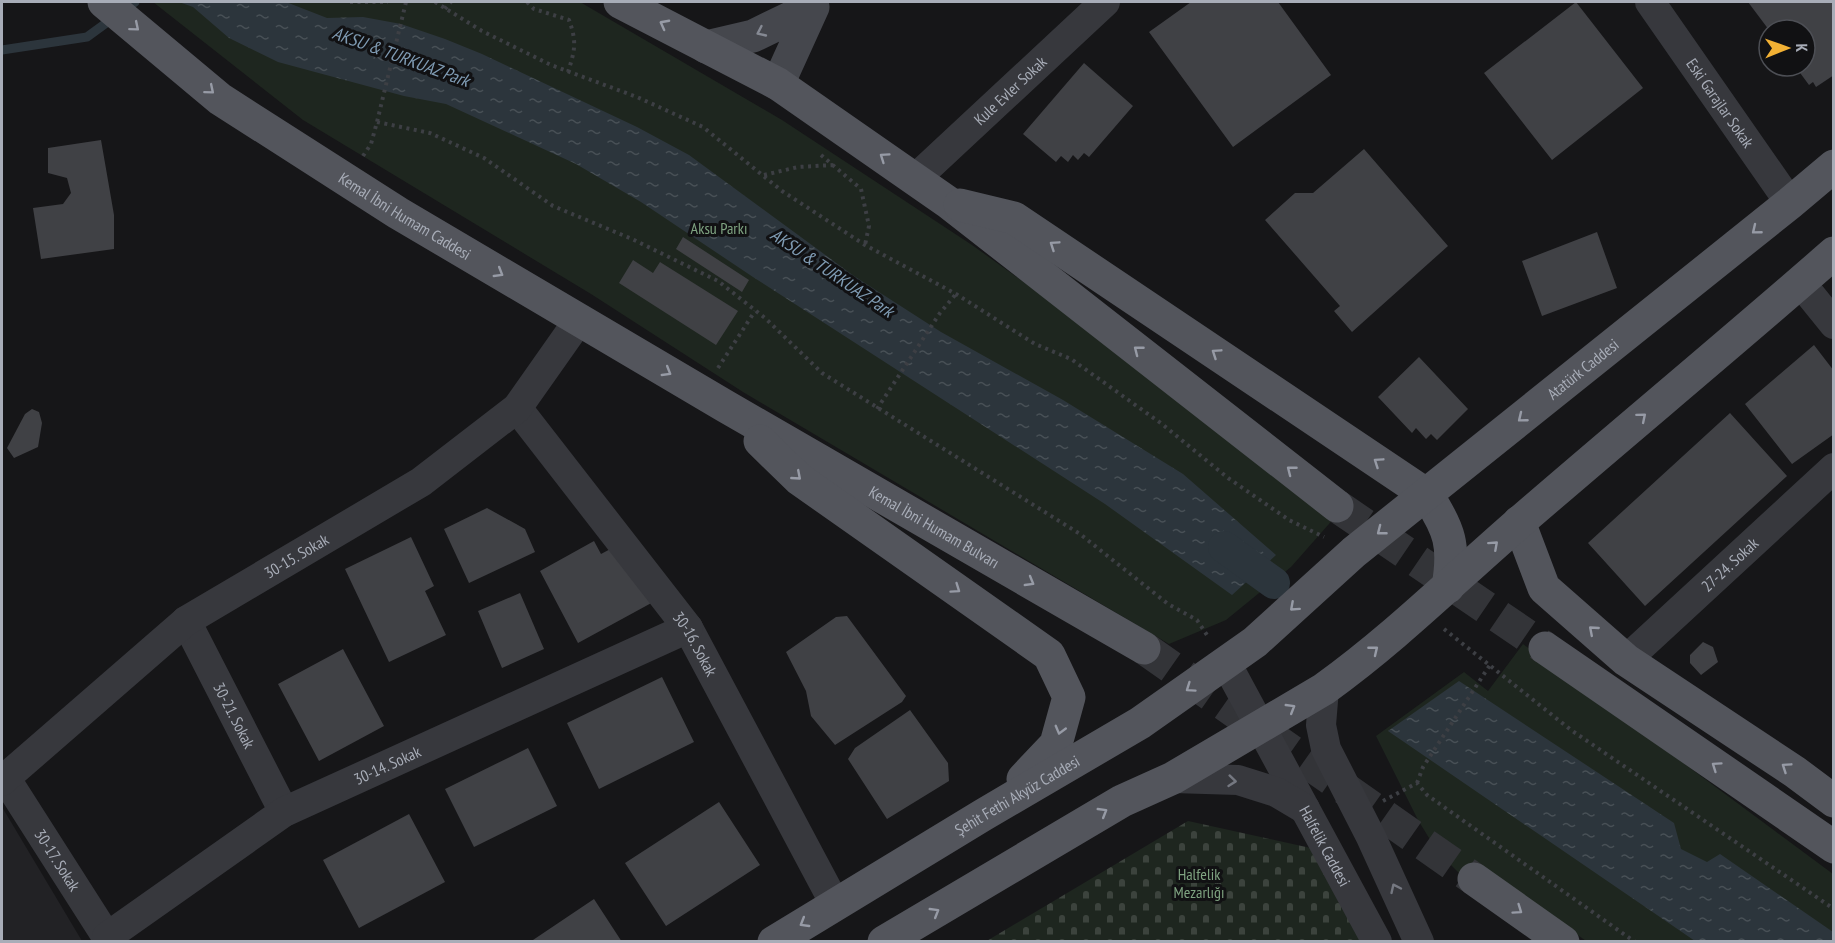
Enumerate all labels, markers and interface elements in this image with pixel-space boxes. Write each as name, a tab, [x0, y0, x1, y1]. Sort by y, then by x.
north arrow	[1757, 18, 1817, 78]
one-way arrow	[128, 20, 139, 31]
one-way arrow	[659, 20, 670, 32]
water label: AKSU & TURKUAZ Park	[330, 21, 475, 93]
one-way arrow	[757, 25, 768, 37]
text: K	[1792, 43, 1812, 53]
street label: Kule Evler Sokak	[970, 51, 1051, 129]
street label: Eski Garajlar Sokak	[1682, 54, 1759, 152]
one-way arrow	[203, 83, 214, 94]
one-way arrow	[880, 153, 891, 164]
street label: Kemal İbni Humam Caddesi	[335, 168, 475, 264]
park label: Aksu Parkı	[691, 218, 747, 238]
water label: AKSU & TURKUAZ Park	[766, 223, 900, 323]
one-way arrow	[1752, 223, 1763, 234]
one-way arrow	[1050, 241, 1061, 252]
one-way arrow	[493, 265, 503, 277]
street label: Atatürk Caddesi	[1543, 334, 1623, 404]
one-way arrow	[1133, 346, 1144, 357]
one-way arrow	[1212, 350, 1223, 361]
one-way arrow	[661, 365, 671, 377]
one-way arrow	[1518, 411, 1529, 422]
one-way arrow	[1635, 414, 1646, 425]
one-way arrow	[1374, 458, 1385, 469]
one-way arrow	[1287, 466, 1298, 477]
one-way arrow	[790, 469, 801, 480]
street label: Kemal İbni Humam Bulvarı	[865, 481, 1003, 572]
one-way arrow	[1377, 523, 1388, 534]
street label: 30-15. Sokak	[261, 529, 333, 583]
street label: 27-24. Sokak	[1697, 533, 1763, 596]
one-way arrow	[1487, 541, 1498, 552]
one-way arrow	[1024, 575, 1034, 586]
one-way arrow	[949, 582, 960, 593]
one-way arrow	[1291, 600, 1301, 611]
street label: 30-16. Sokak	[669, 607, 722, 680]
one-way arrow	[1589, 626, 1600, 637]
one-way arrow	[1367, 647, 1378, 658]
street label: 30-21. Sokak	[209, 679, 260, 752]
one-way arrow	[1186, 681, 1197, 692]
one-way arrow	[1285, 704, 1295, 715]
one-way arrow	[1054, 725, 1067, 735]
street label: 30-14. Sokak	[351, 741, 424, 789]
street label: Şehit Fethi Akyüz Caddesi	[951, 751, 1083, 840]
one-way arrow	[1712, 762, 1723, 773]
one-way arrow	[1782, 763, 1793, 774]
one-way arrow	[1227, 774, 1236, 787]
street label: Halfelik Caddesi	[1295, 802, 1355, 890]
one-way arrow	[1096, 808, 1107, 820]
street label: 30-17. Sokak	[30, 825, 85, 895]
park label: Halfelik Mezarlığı	[1174, 864, 1224, 902]
one-way arrow	[1390, 884, 1402, 895]
one-way arrow	[1512, 903, 1523, 914]
one-way arrow	[929, 907, 939, 919]
one-way arrow	[800, 916, 810, 928]

